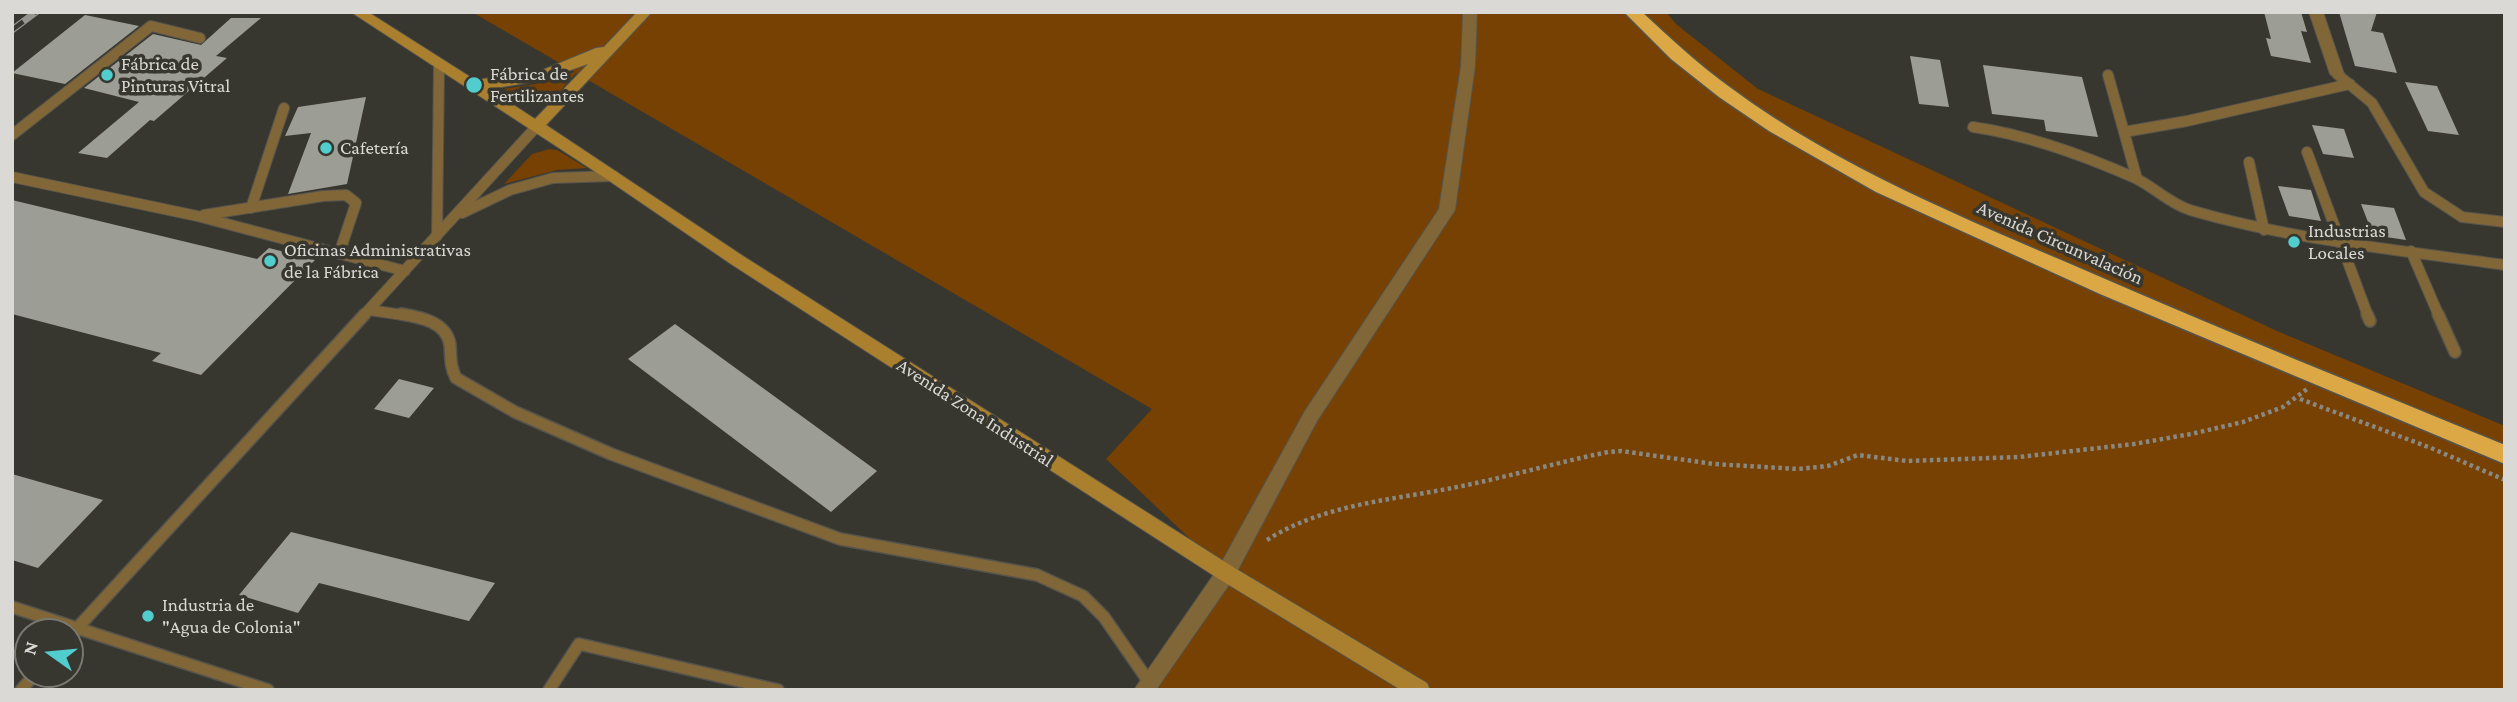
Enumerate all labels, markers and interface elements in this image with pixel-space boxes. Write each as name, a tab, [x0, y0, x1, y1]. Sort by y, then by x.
place label: Fábrica de Pinturas Vitral	[121, 53, 230, 97]
place label: Fábrica de Fertilizantes	[490, 63, 584, 107]
marker: Fábrica de Pinturas Vitral	[99, 67, 115, 83]
marker: Fábrica de Fertilizantes	[464, 75, 484, 95]
place label: Cafetería	[340, 137, 409, 159]
marker: Cafetería	[318, 140, 334, 156]
street label: Avenida Circunvalación	[1974, 196, 2146, 290]
place label: Industrias Locales	[2308, 220, 2386, 264]
marker: Industrias Locales	[2286, 234, 2302, 250]
place label: Oficinas Administrativas de la Fábrica	[284, 239, 471, 283]
marker: Oficinas Administrativas de la Fábrica	[262, 253, 278, 269]
street label: Avenida Zona Industrial	[892, 354, 1058, 472]
place label: Industria de "Agua de Colonia"	[162, 594, 301, 638]
marker: Industria de "Agua de Colonia"	[140, 608, 156, 624]
north arrow	[14, 618, 84, 688]
text: N	[18, 639, 42, 657]

